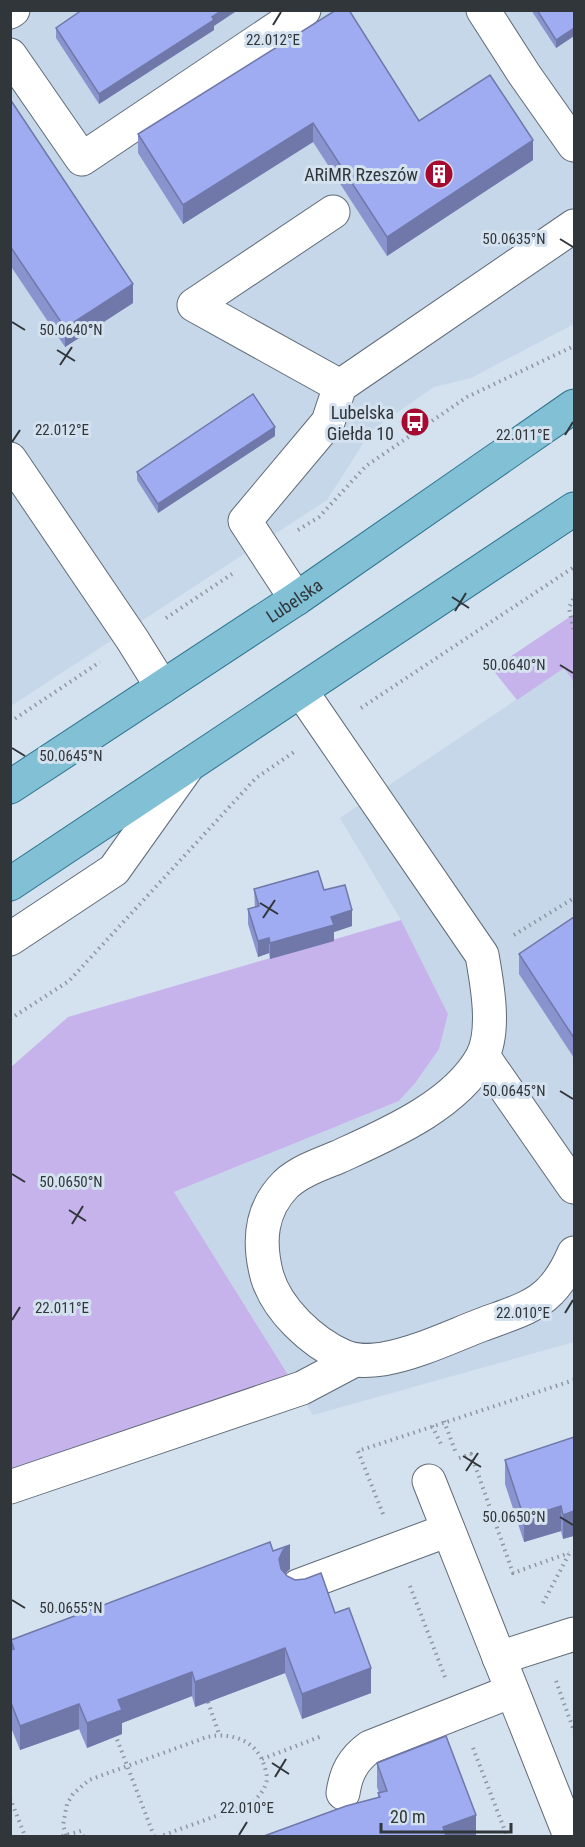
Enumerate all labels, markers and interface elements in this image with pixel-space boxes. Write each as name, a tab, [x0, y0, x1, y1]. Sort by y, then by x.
text: 22.012°E	[246, 31, 300, 49]
building icon: ARiMR Rzeszów	[423, 158, 455, 190]
place label: ARiMR Rzeszów	[304, 164, 418, 185]
text: 50.0635°N	[482, 230, 546, 248]
text: 50.0640°N	[39, 321, 103, 339]
place label: Lubelska Giełda 10	[327, 402, 394, 444]
bus stop icon: Lubelska Giełda 10	[399, 406, 431, 438]
text: 22.012°E	[35, 421, 89, 439]
text: 22.011°E	[496, 426, 550, 444]
street label: Lubelska	[262, 574, 326, 626]
text: 50.0640°N	[482, 656, 546, 674]
text: 50.0645°N	[39, 747, 103, 765]
text: 50.0645°N	[482, 1082, 546, 1100]
text: 50.0650°N	[39, 1173, 103, 1191]
text: 22.011°E	[35, 1299, 89, 1317]
text: 22.010°E	[496, 1304, 550, 1322]
text: 50.0650°N	[482, 1508, 546, 1526]
text: 50.0655°N	[39, 1599, 103, 1617]
scale bar	[381, 1796, 512, 1834]
text: 22.010°E	[220, 1799, 274, 1817]
text: 20 m	[390, 1806, 425, 1827]

